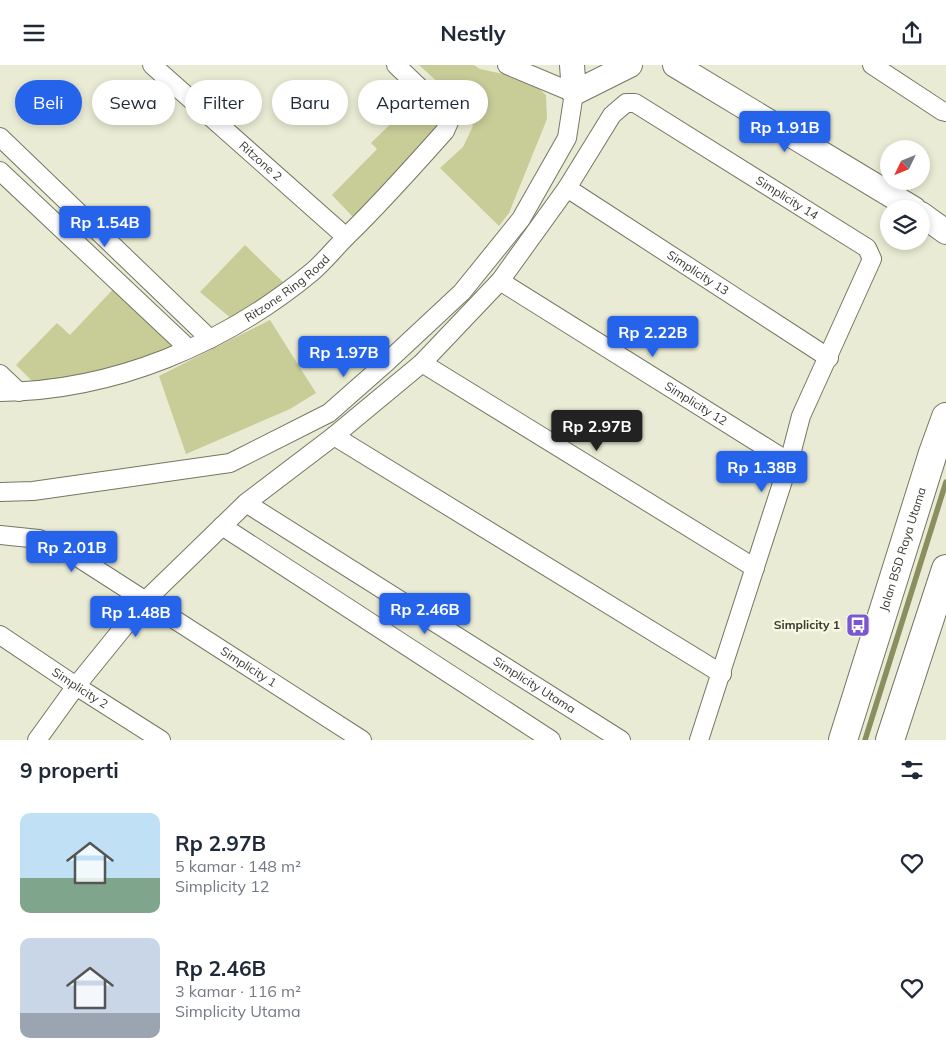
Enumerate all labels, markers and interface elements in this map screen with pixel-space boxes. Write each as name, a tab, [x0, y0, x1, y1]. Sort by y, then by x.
icon: menu	[20, 19, 48, 47]
text: Nestly	[440, 19, 506, 47]
icon: share	[898, 19, 926, 47]
chip: Beli	[15, 80, 82, 125]
chip: Sewa	[92, 80, 175, 125]
chip: Filter	[185, 80, 262, 125]
chip: Baru	[272, 80, 348, 125]
chip: Apartemen	[358, 80, 488, 125]
pin: Rp 1.91B	[733, 111, 837, 153]
text: Rp 1.91B	[750, 117, 820, 137]
street label: Ritzone 2	[236, 138, 285, 184]
north arrow	[880, 140, 930, 190]
map controls	[880, 140, 930, 250]
street label: Simplicity 14	[753, 172, 821, 223]
button: layers	[880, 200, 930, 250]
pin: Rp 1.54B	[53, 205, 157, 248]
text: Rp 1.54B	[70, 212, 140, 232]
street label: Simplicity 13	[664, 247, 732, 298]
street label: Ritzone Ring Road	[242, 251, 333, 325]
pin: Rp 2.22B	[601, 315, 705, 358]
text: Rp 2.22B	[618, 322, 688, 342]
pin: Rp 1.97B	[292, 335, 396, 378]
text: Rp 1.97B	[309, 342, 379, 362]
street label: Simplicity 12	[662, 378, 730, 428]
pin: Rp 2.97B	[545, 409, 649, 452]
text: Rp 2.97B	[562, 416, 632, 436]
pin: Rp 1.38B	[710, 451, 814, 493]
text: Rp 1.38B	[727, 457, 797, 477]
street label: Jalan BSD Raya Utama	[876, 485, 929, 613]
pin: Rp 2.01B	[20, 531, 124, 573]
text: Rp 2.01B	[37, 537, 107, 557]
pin: Rp 2.46B	[373, 593, 477, 635]
pin: Rp 1.48B	[84, 595, 188, 638]
text: Rp 2.46B	[390, 599, 460, 619]
text: Rp 1.48B	[101, 602, 171, 622]
bus stop icon: Simplicity 1	[845, 612, 871, 638]
place label: Simplicity 1	[774, 617, 840, 632]
street label: Simplicity 1	[218, 643, 279, 690]
street label: Simplicity Utama	[491, 653, 578, 716]
street label: Simplicity 2	[49, 664, 111, 711]
icon: filters	[898, 756, 926, 784]
text: 9 properti	[20, 757, 119, 783]
text: Rp 2.97B	[175, 830, 266, 856]
icon: home	[60, 833, 120, 893]
icon: heart	[898, 849, 926, 877]
text: 5 kamar · 148 m²	[175, 856, 301, 876]
text: Simplicity 12	[175, 876, 269, 896]
text: Rp 2.46B	[175, 955, 266, 981]
icon: home	[60, 958, 120, 1018]
icon: heart	[898, 974, 926, 1002]
text: 3 kamar · 116 m²	[175, 981, 301, 1001]
text: Simplicity Utama	[175, 1001, 301, 1021]

